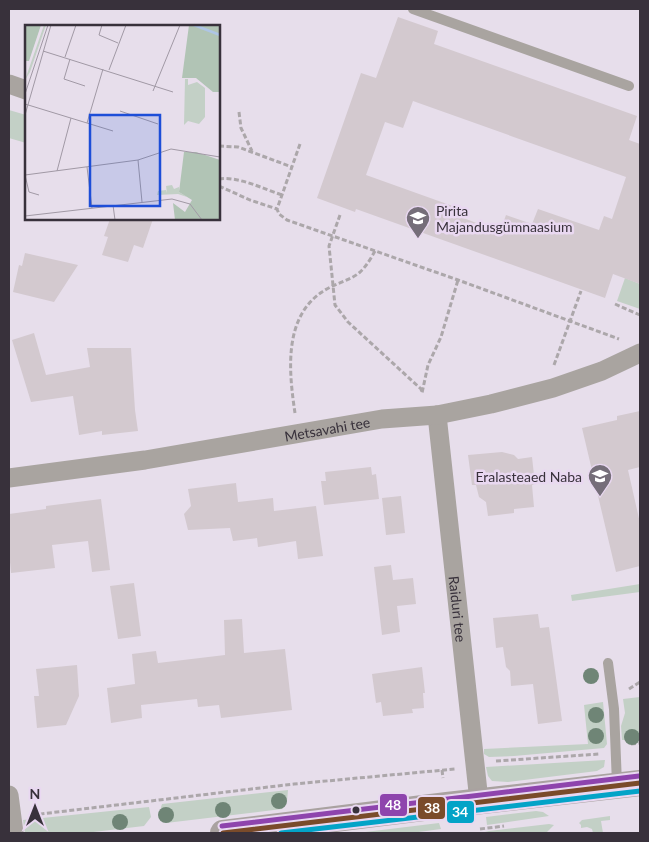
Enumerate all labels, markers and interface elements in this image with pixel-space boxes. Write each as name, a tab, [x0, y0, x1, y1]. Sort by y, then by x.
inset map	[25, 25, 220, 220]
place label: Pirita Majandusgümnaasium	[436, 202, 573, 235]
school or university icon: Pirita Majandusgümnaasium	[405, 205, 431, 239]
street label: Metsavahi tee	[283, 413, 371, 444]
school or university icon: Eralasteaed Naba	[587, 463, 613, 497]
place label: Eralasteaed Naba	[475, 468, 582, 485]
street label: Raiduri tee	[446, 575, 470, 643]
north arrow	[10, 782, 60, 832]
text: N	[30, 785, 40, 802]
line badge: 48	[379, 793, 408, 817]
text: 48	[385, 796, 401, 813]
line badge: 38	[417, 796, 446, 820]
text: 38	[424, 799, 440, 816]
line badge: 34	[446, 800, 475, 824]
text: 34	[452, 803, 468, 820]
unlabelled marker	[351, 805, 361, 815]

